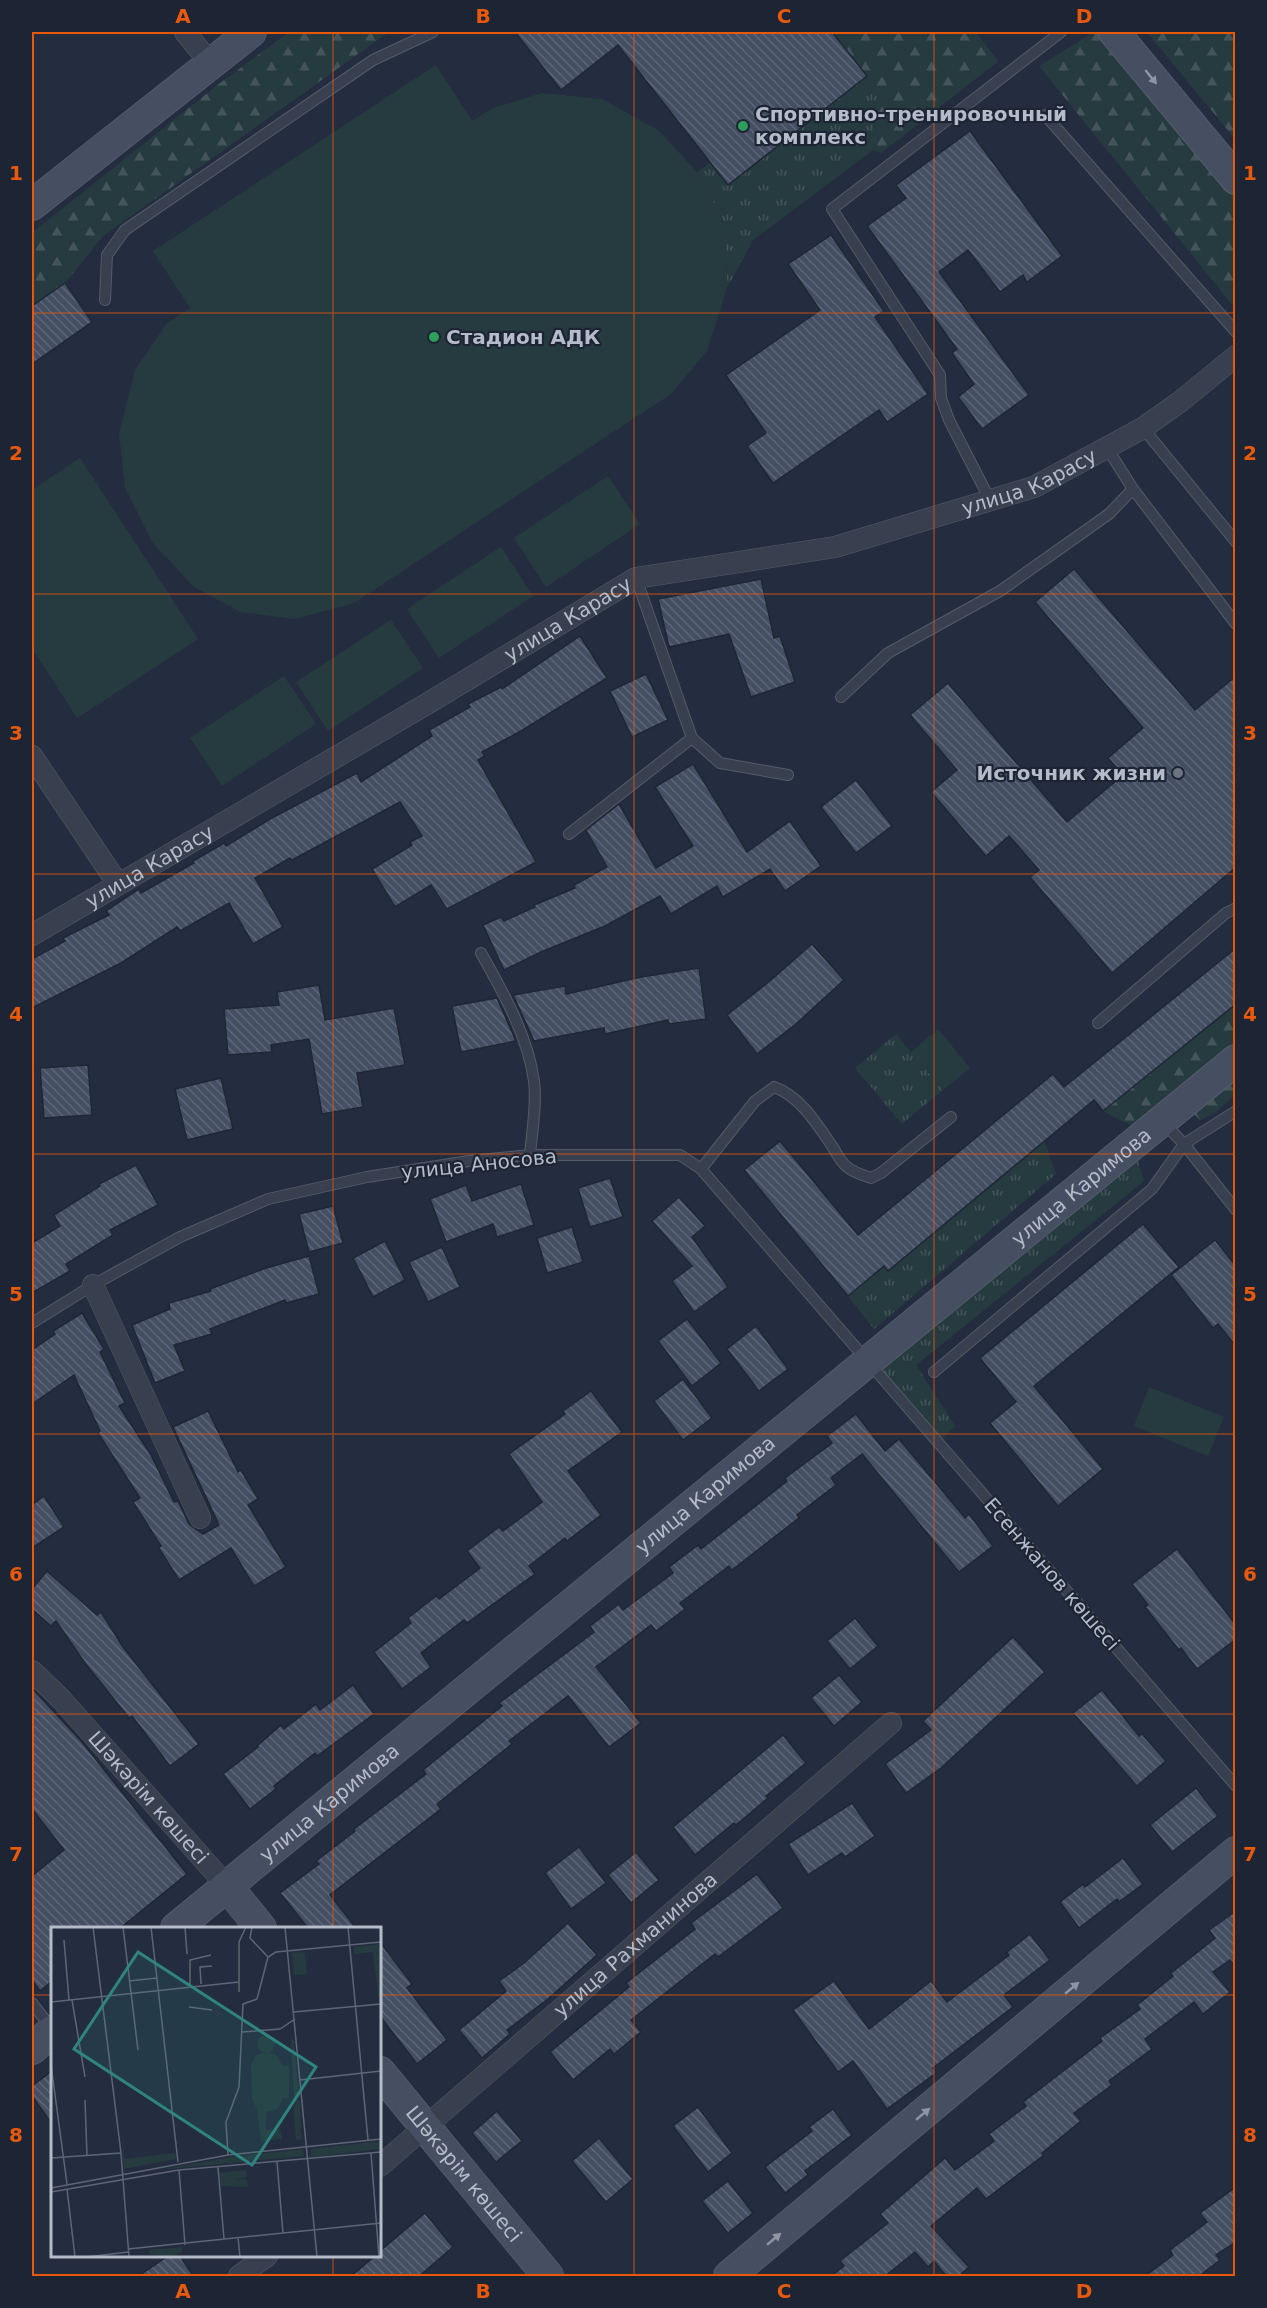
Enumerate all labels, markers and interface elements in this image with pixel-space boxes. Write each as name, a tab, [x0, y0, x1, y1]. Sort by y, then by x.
text: A	[175, 4, 191, 28]
text: B	[475, 4, 491, 28]
text: C	[777, 4, 791, 28]
text: D	[1076, 4, 1092, 28]
one-way arrow	[1144, 69, 1157, 84]
place label: Спортивно-тренировочный комплекс	[755, 102, 1067, 149]
marker: Спортивно-тренировочный комплекс	[736, 119, 750, 133]
text: 1	[9, 161, 23, 185]
text: 1	[1243, 161, 1257, 185]
place label: Стадион АДК	[446, 325, 601, 349]
marker: Стадион АДК	[427, 330, 441, 344]
text: 2	[9, 441, 23, 465]
text: 2	[1243, 441, 1257, 465]
street label: улица Карасу	[959, 443, 1101, 520]
street label: улица Карасу	[500, 572, 636, 667]
text: 3	[9, 721, 23, 745]
text: 3	[1243, 721, 1257, 745]
place label: Источник жизни	[977, 761, 1166, 785]
marker: Источник жизни	[1171, 766, 1185, 780]
street label: улица Карасу	[81, 819, 218, 913]
text: 4	[9, 1002, 23, 1026]
text: 4	[1243, 1002, 1257, 1026]
street label: улица Каримова	[1007, 1123, 1156, 1251]
street label: улица Аносова	[400, 1144, 558, 1184]
text: 5	[9, 1282, 23, 1306]
text: 5	[1243, 1282, 1257, 1306]
street label: улица Каримова	[631, 1430, 780, 1559]
street label: Есенжанов көшесі	[979, 1493, 1125, 1655]
text: 6	[9, 1562, 23, 1586]
text: 6	[1243, 1562, 1257, 1586]
street label: Шәкәрім көшесі	[83, 1726, 214, 1869]
street label: улица Каримова	[254, 1738, 404, 1867]
text: 7	[9, 1842, 23, 1866]
text: 7	[1243, 1842, 1257, 1866]
street label: улица Рахманинова	[549, 1867, 722, 2022]
inset map	[51, 1927, 381, 2257]
one-way arrow	[1065, 1983, 1080, 1995]
street label: Шәкәрім көшесі	[401, 2101, 527, 2247]
one-way arrow	[915, 2107, 931, 2120]
text: 8	[9, 2123, 23, 2147]
text: 8	[1243, 2123, 1257, 2147]
one-way arrow	[766, 2233, 781, 2246]
text: A	[175, 2279, 191, 2303]
text: B	[475, 2279, 491, 2303]
text: C	[777, 2279, 791, 2303]
text: D	[1076, 2279, 1092, 2303]

